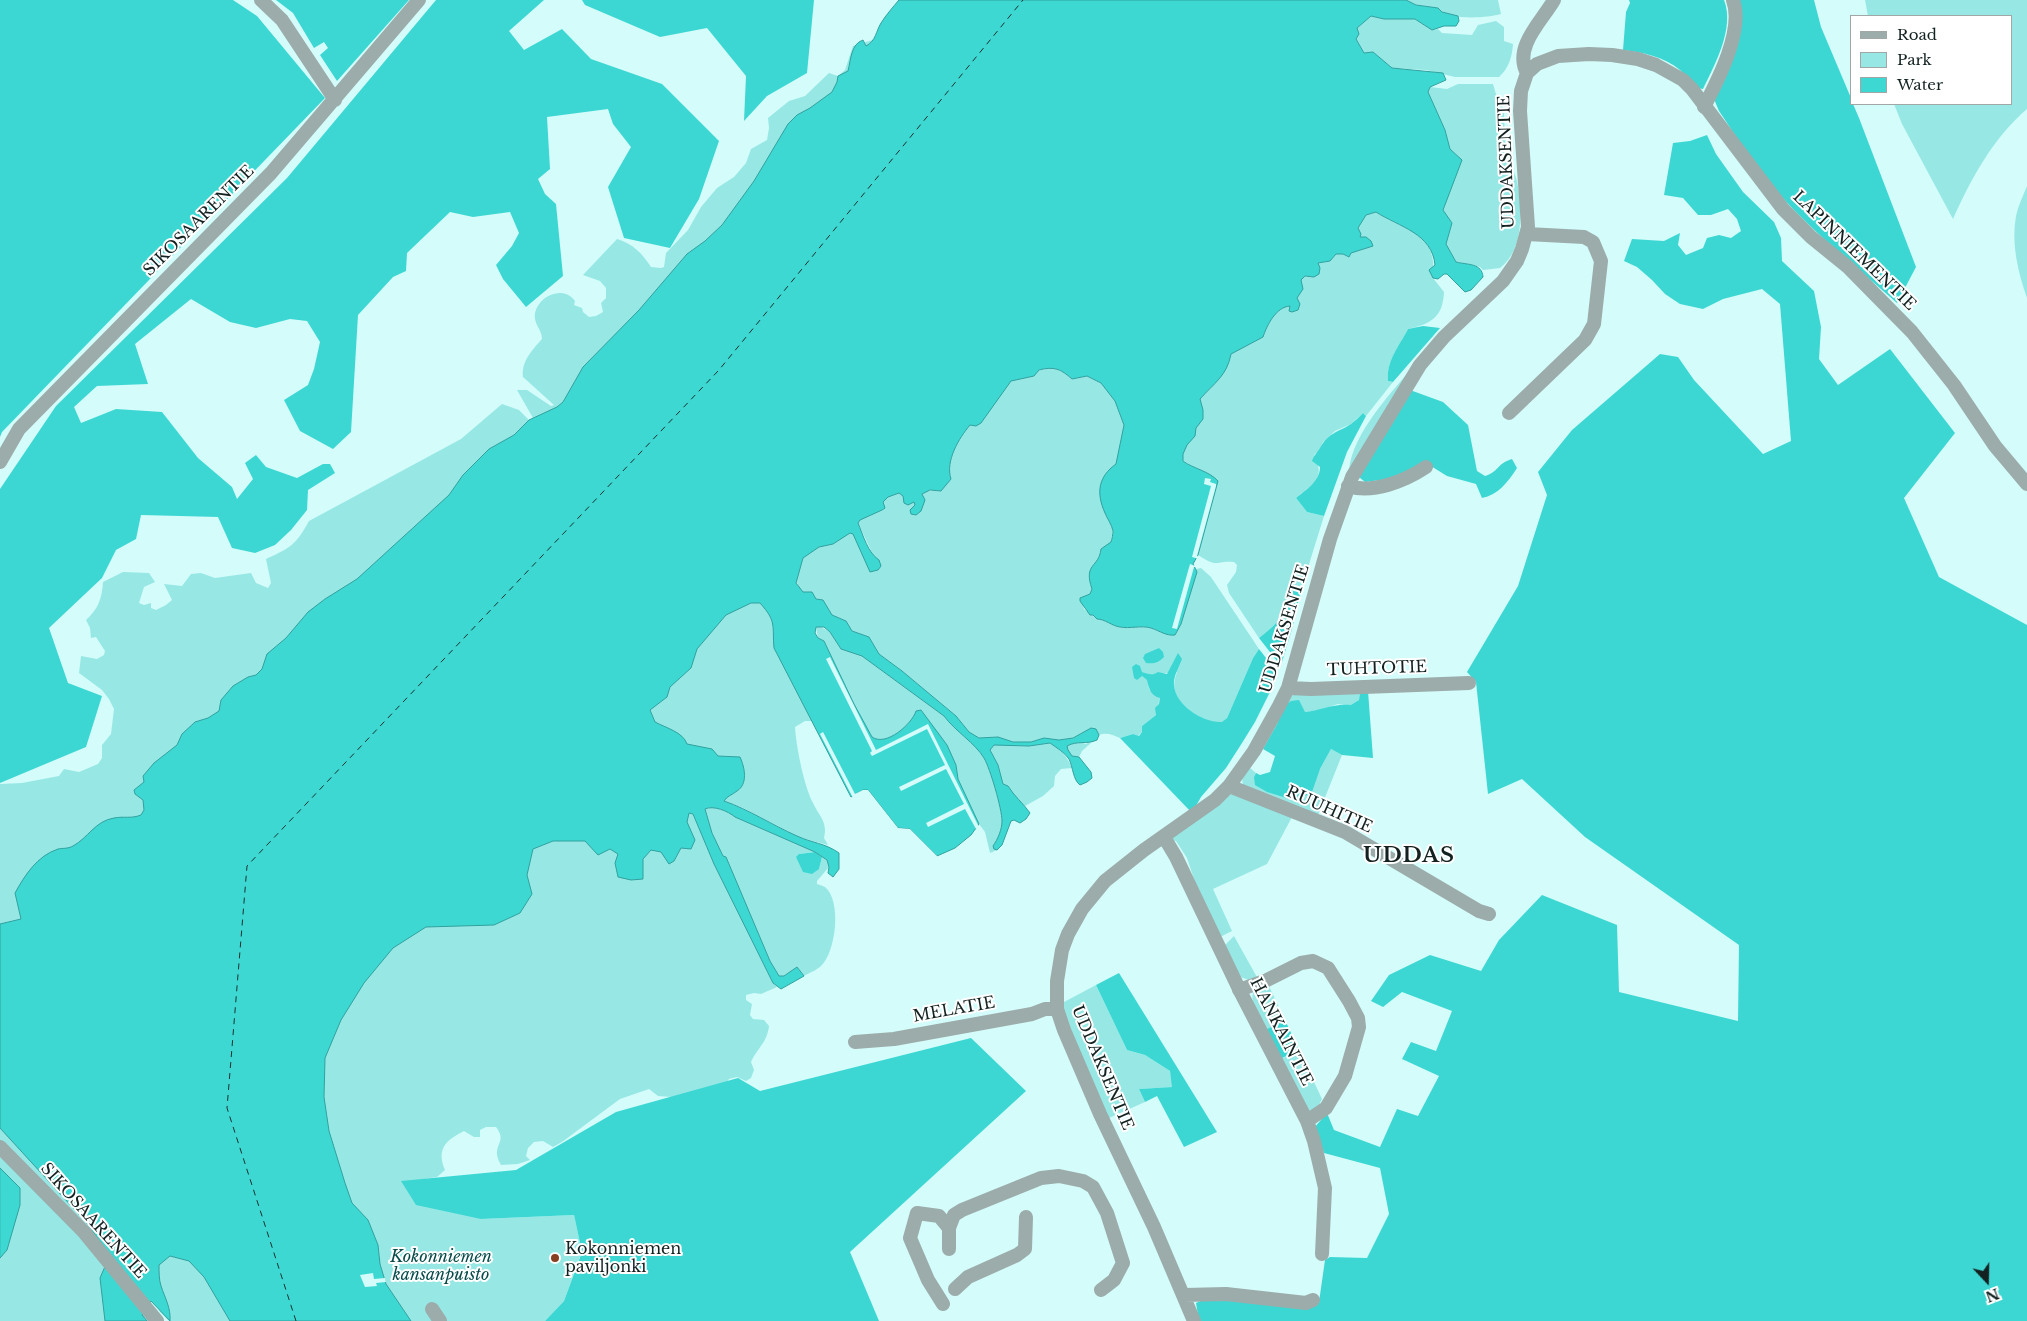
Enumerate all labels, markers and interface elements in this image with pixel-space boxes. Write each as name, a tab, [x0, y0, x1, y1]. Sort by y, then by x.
legend	[1850, 15, 2012, 105]
text: Road	[1897, 25, 1937, 44]
text: Park	[1897, 50, 1932, 69]
text: Water	[1897, 75, 1943, 94]
street label: UDDAKSENTIE	[1495, 95, 1519, 229]
street label: SIKOSAARENTIE	[140, 162, 258, 280]
street label: LAPINNIEMENTIE	[1789, 187, 1919, 315]
street label: UDDAKSENTIE	[1256, 562, 1314, 696]
street label: TUHTOTIE	[1327, 658, 1427, 680]
street label: RUUHITIE	[1283, 782, 1375, 838]
district label: UDDAS	[1362, 843, 1456, 869]
street label: HANKAINTIE	[1246, 975, 1316, 1089]
street label: MELATIE	[911, 993, 997, 1027]
street label: UDDAKSENTIE	[1067, 1003, 1137, 1133]
street label: SIKOSAARENTIE	[36, 1159, 150, 1283]
place label: Kokonniemen paviljonki	[565, 1239, 681, 1277]
park label: Kokonniemen kansanpuisto	[390, 1247, 492, 1285]
marker: Kokonniemen paviljonki	[549, 1252, 561, 1264]
north arrow	[1962, 1256, 2012, 1306]
text: N	[1983, 1284, 2002, 1306]

